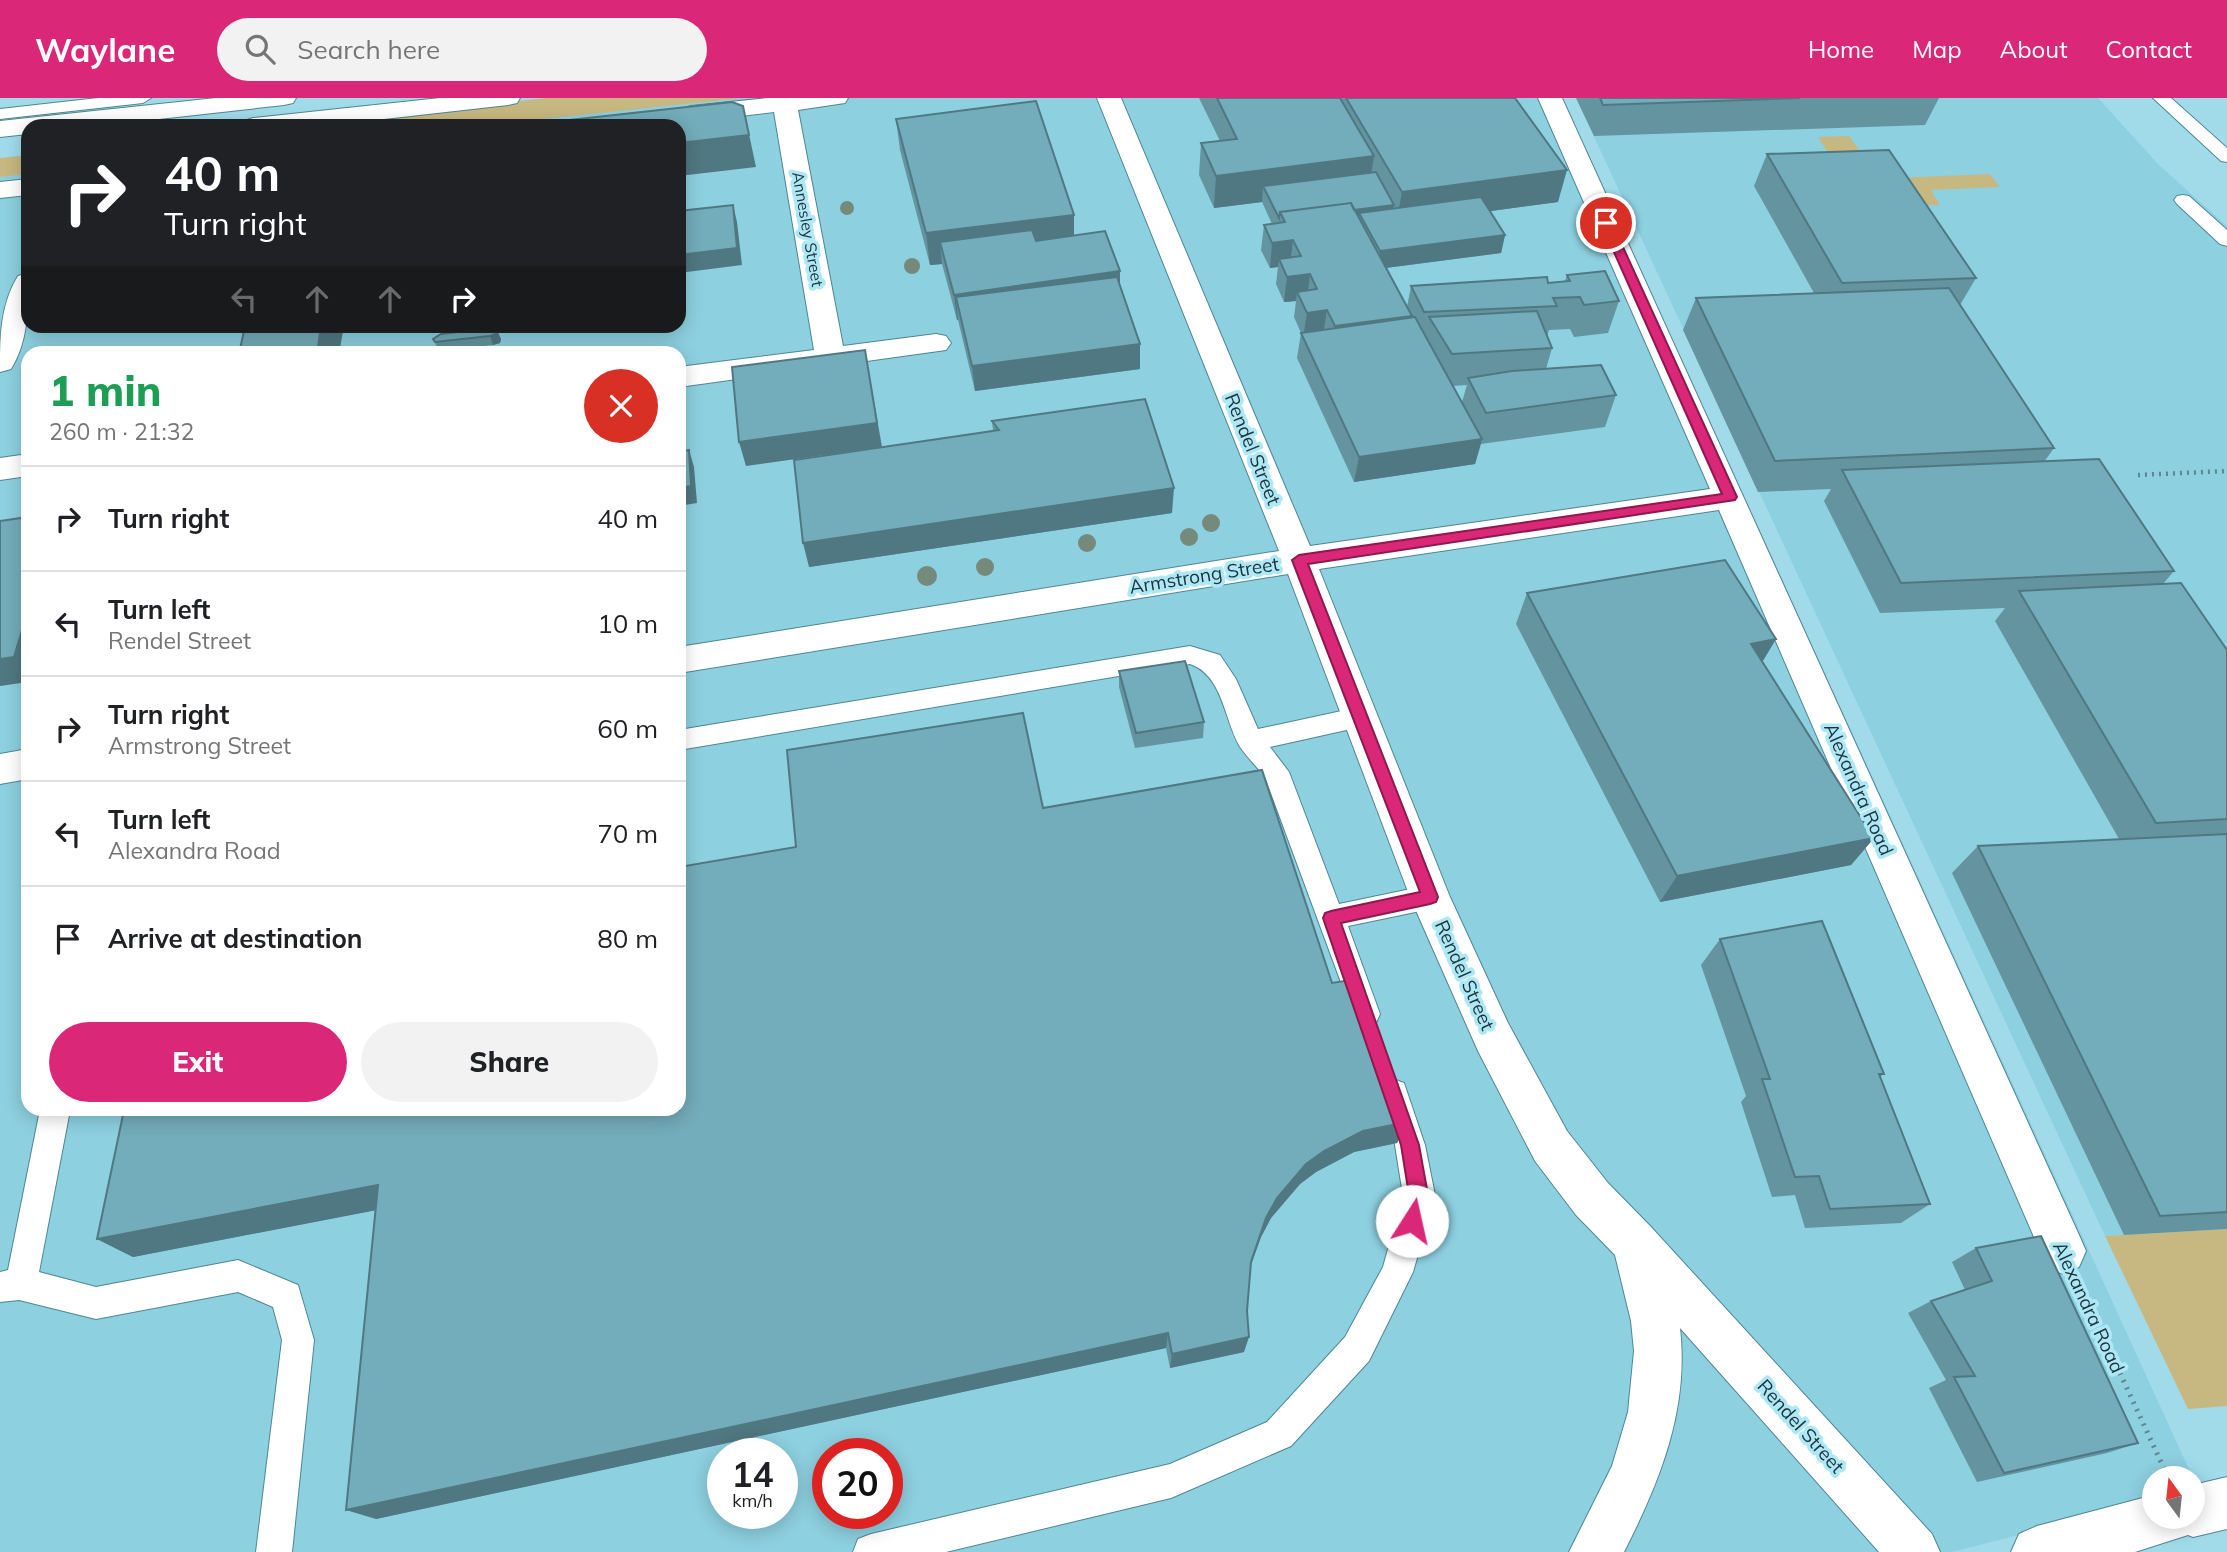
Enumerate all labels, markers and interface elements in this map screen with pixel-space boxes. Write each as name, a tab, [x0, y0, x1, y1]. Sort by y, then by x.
search box	[217, 18, 707, 81]
text: Waylane	[35, 29, 175, 70]
icon: search	[241, 30, 279, 68]
text: Search here	[297, 33, 440, 66]
text: Home	[1808, 34, 1874, 64]
text: Map	[1912, 34, 1962, 64]
text: About	[2000, 34, 2068, 64]
text: Contact	[2106, 34, 2192, 64]
text: 40 m	[164, 142, 280, 203]
icon: right	[49, 147, 140, 238]
street label: Annesley Street	[788, 170, 828, 288]
pin	[1576, 193, 1636, 253]
text: Turn right	[164, 203, 307, 243]
icon: arrive	[1587, 204, 1625, 242]
icon: left	[225, 280, 263, 318]
icon: ahead	[298, 280, 336, 318]
icon: ahead	[371, 280, 409, 318]
icon: right	[444, 280, 482, 318]
text: 1 min	[49, 364, 162, 417]
button: close	[584, 369, 658, 443]
street label: Rendel Street	[1220, 390, 1286, 509]
text: 260 m · 21:32	[49, 417, 194, 446]
icon: right	[49, 500, 87, 538]
text: Turn right	[108, 502, 229, 535]
text: 40 m	[597, 502, 658, 535]
street label: Armstrong Street	[1127, 551, 1281, 599]
text: Turn left	[108, 593, 210, 626]
icon: left	[49, 605, 87, 643]
text: 10 m	[597, 607, 658, 640]
text: Rendel Street	[108, 626, 251, 655]
text: Turn right	[108, 698, 229, 731]
icon: right	[49, 710, 87, 748]
text: 60 m	[597, 712, 658, 745]
street label: Alexandra Road	[1819, 719, 1899, 859]
text: Armstrong Street	[108, 731, 291, 760]
text: Turn left	[108, 803, 210, 836]
icon: left	[49, 815, 87, 853]
text: 70 m	[597, 817, 658, 850]
text: Alexandra Road	[108, 836, 281, 865]
street label: Rendel Street	[1430, 916, 1500, 1034]
icon: arrive	[49, 920, 87, 958]
text: Arrive at destination	[108, 922, 363, 955]
text: 80 m	[597, 922, 658, 955]
button: Exit	[49, 1022, 347, 1102]
button: Share	[361, 1022, 658, 1102]
position arrow	[1375, 1184, 1449, 1258]
street label: Alexandra Road	[2048, 1237, 2130, 1377]
street label: Rendel Street	[1753, 1374, 1850, 1478]
speed limit sign: 20	[812, 1438, 903, 1529]
text: 14	[731, 1452, 774, 1496]
north arrow	[2142, 1466, 2205, 1530]
map controls	[2142, 1466, 2205, 1529]
text: km/h	[732, 1489, 773, 1512]

